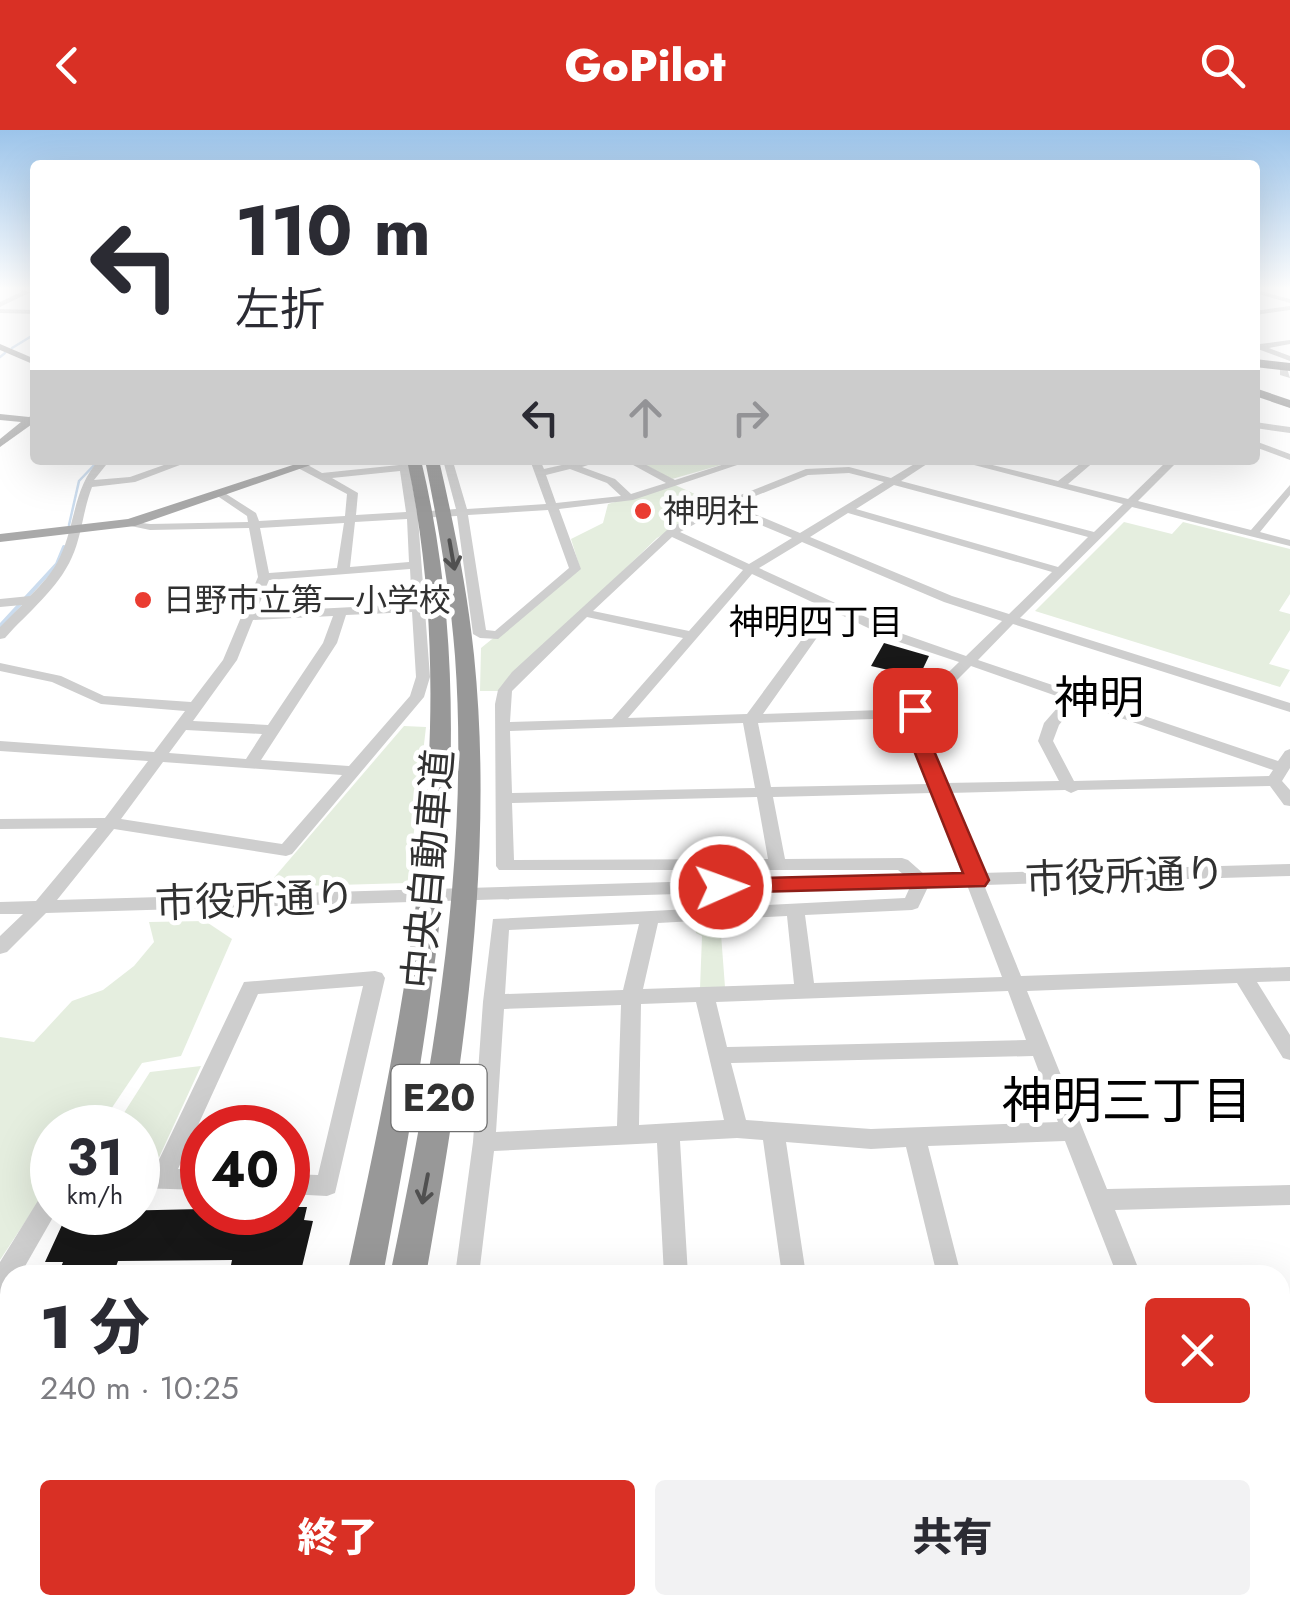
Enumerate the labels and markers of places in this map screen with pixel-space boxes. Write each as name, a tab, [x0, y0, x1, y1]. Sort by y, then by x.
place label: 神明社	[663, 488, 759, 534]
marker: 神明社	[632, 500, 654, 522]
place label: 日野市立第一小学校	[163, 577, 451, 623]
marker: 日野市立第一小学校	[132, 589, 154, 611]
pin	[873, 668, 958, 753]

